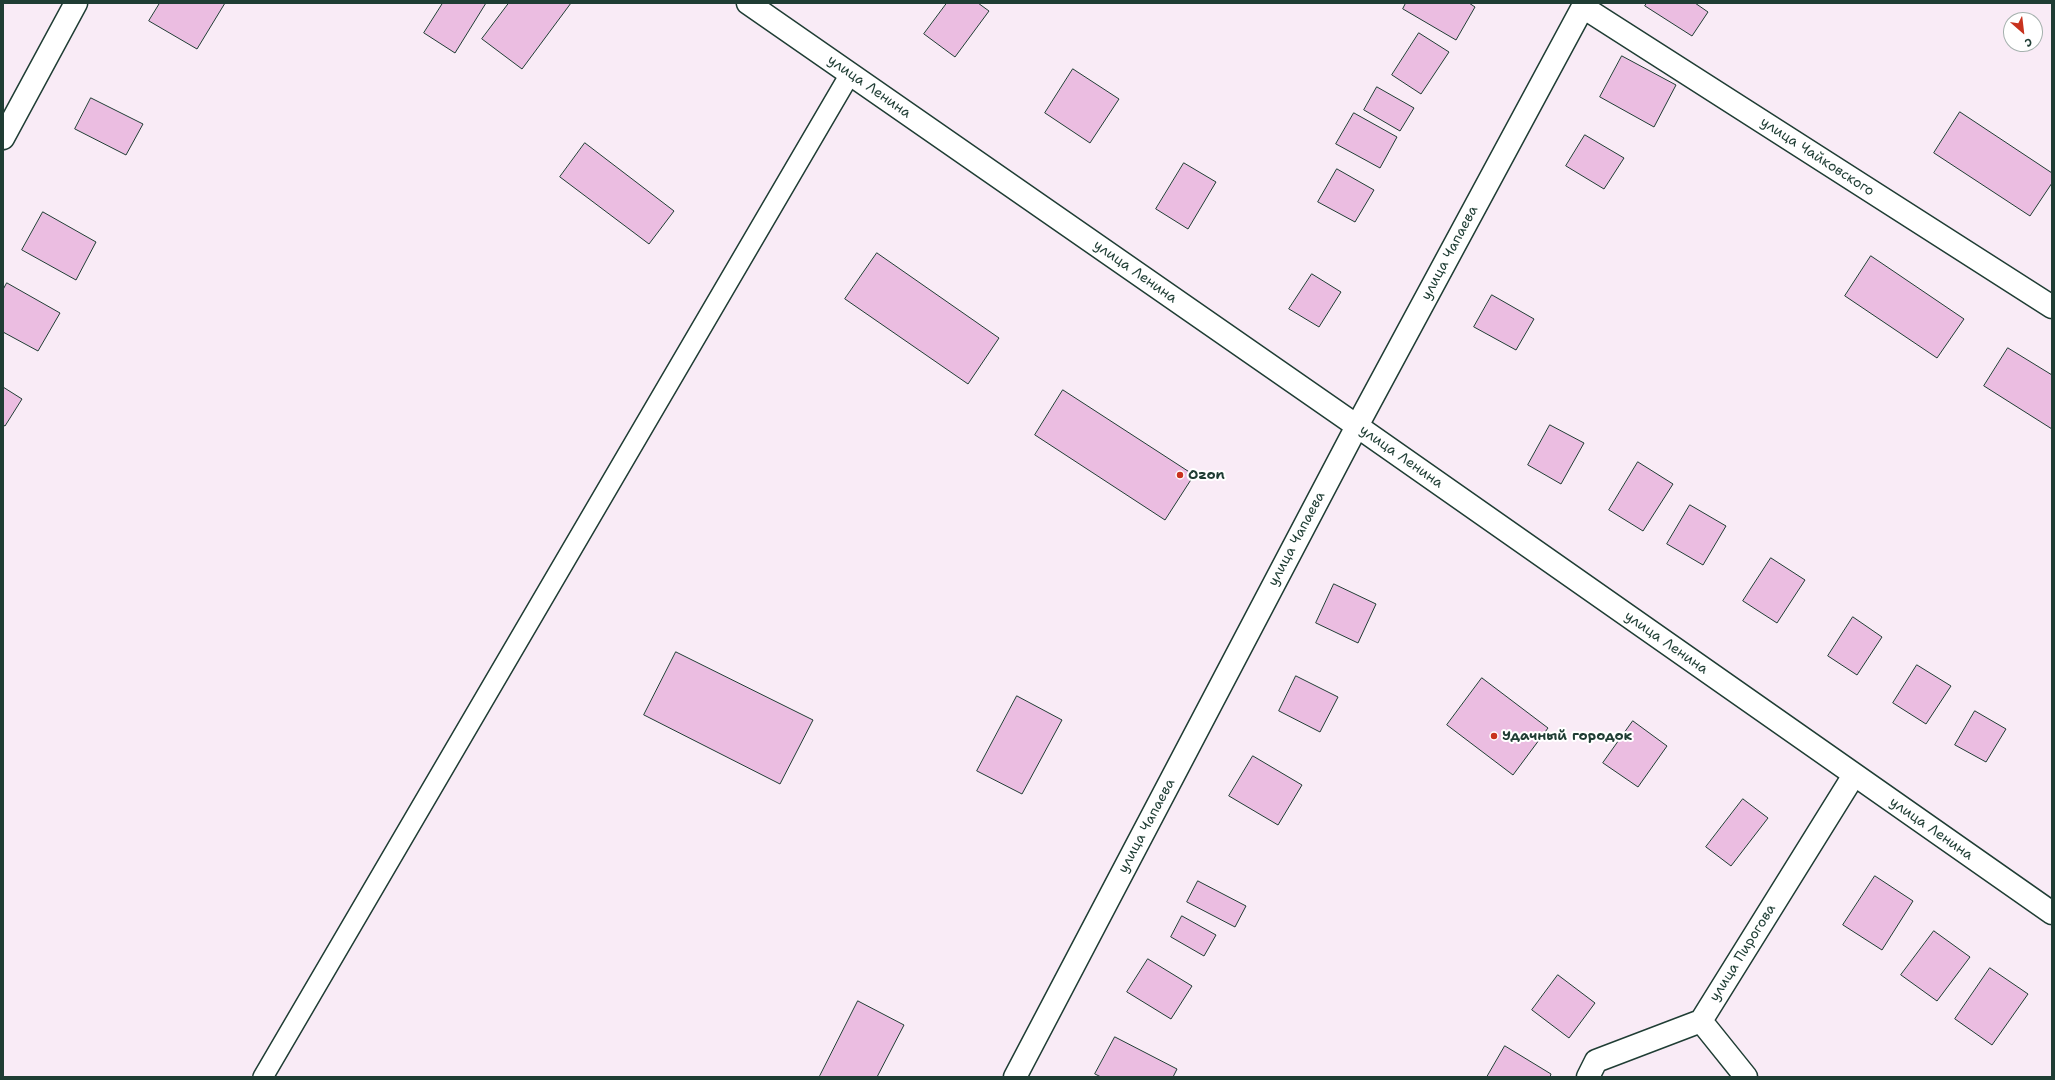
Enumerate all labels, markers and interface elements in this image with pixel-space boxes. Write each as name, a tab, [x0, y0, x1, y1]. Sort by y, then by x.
north arrow	[2003, 12, 2043, 52]
text: С	[2022, 34, 2035, 50]
street label: улица Ленина	[824, 52, 914, 122]
street label: улица Чайковского	[1757, 114, 1877, 200]
street label: улица Чапаева	[1418, 203, 1482, 303]
street label: улица Ленина	[1090, 237, 1180, 307]
street label: улица Ленина	[1356, 422, 1446, 492]
place label: Ozon	[1188, 467, 1225, 483]
marker: Ozon	[1175, 470, 1185, 480]
street label: улица Чапаева	[1265, 489, 1329, 589]
street label: улица Ленина	[1621, 608, 1711, 678]
place label: Удачный городок	[1502, 728, 1632, 744]
marker: Удачный городок	[1489, 731, 1499, 741]
street label: улица Чапаева	[1115, 776, 1179, 876]
street label: улица Ленина	[1886, 794, 1976, 864]
street label: улица Пирогова	[1706, 901, 1780, 1005]

